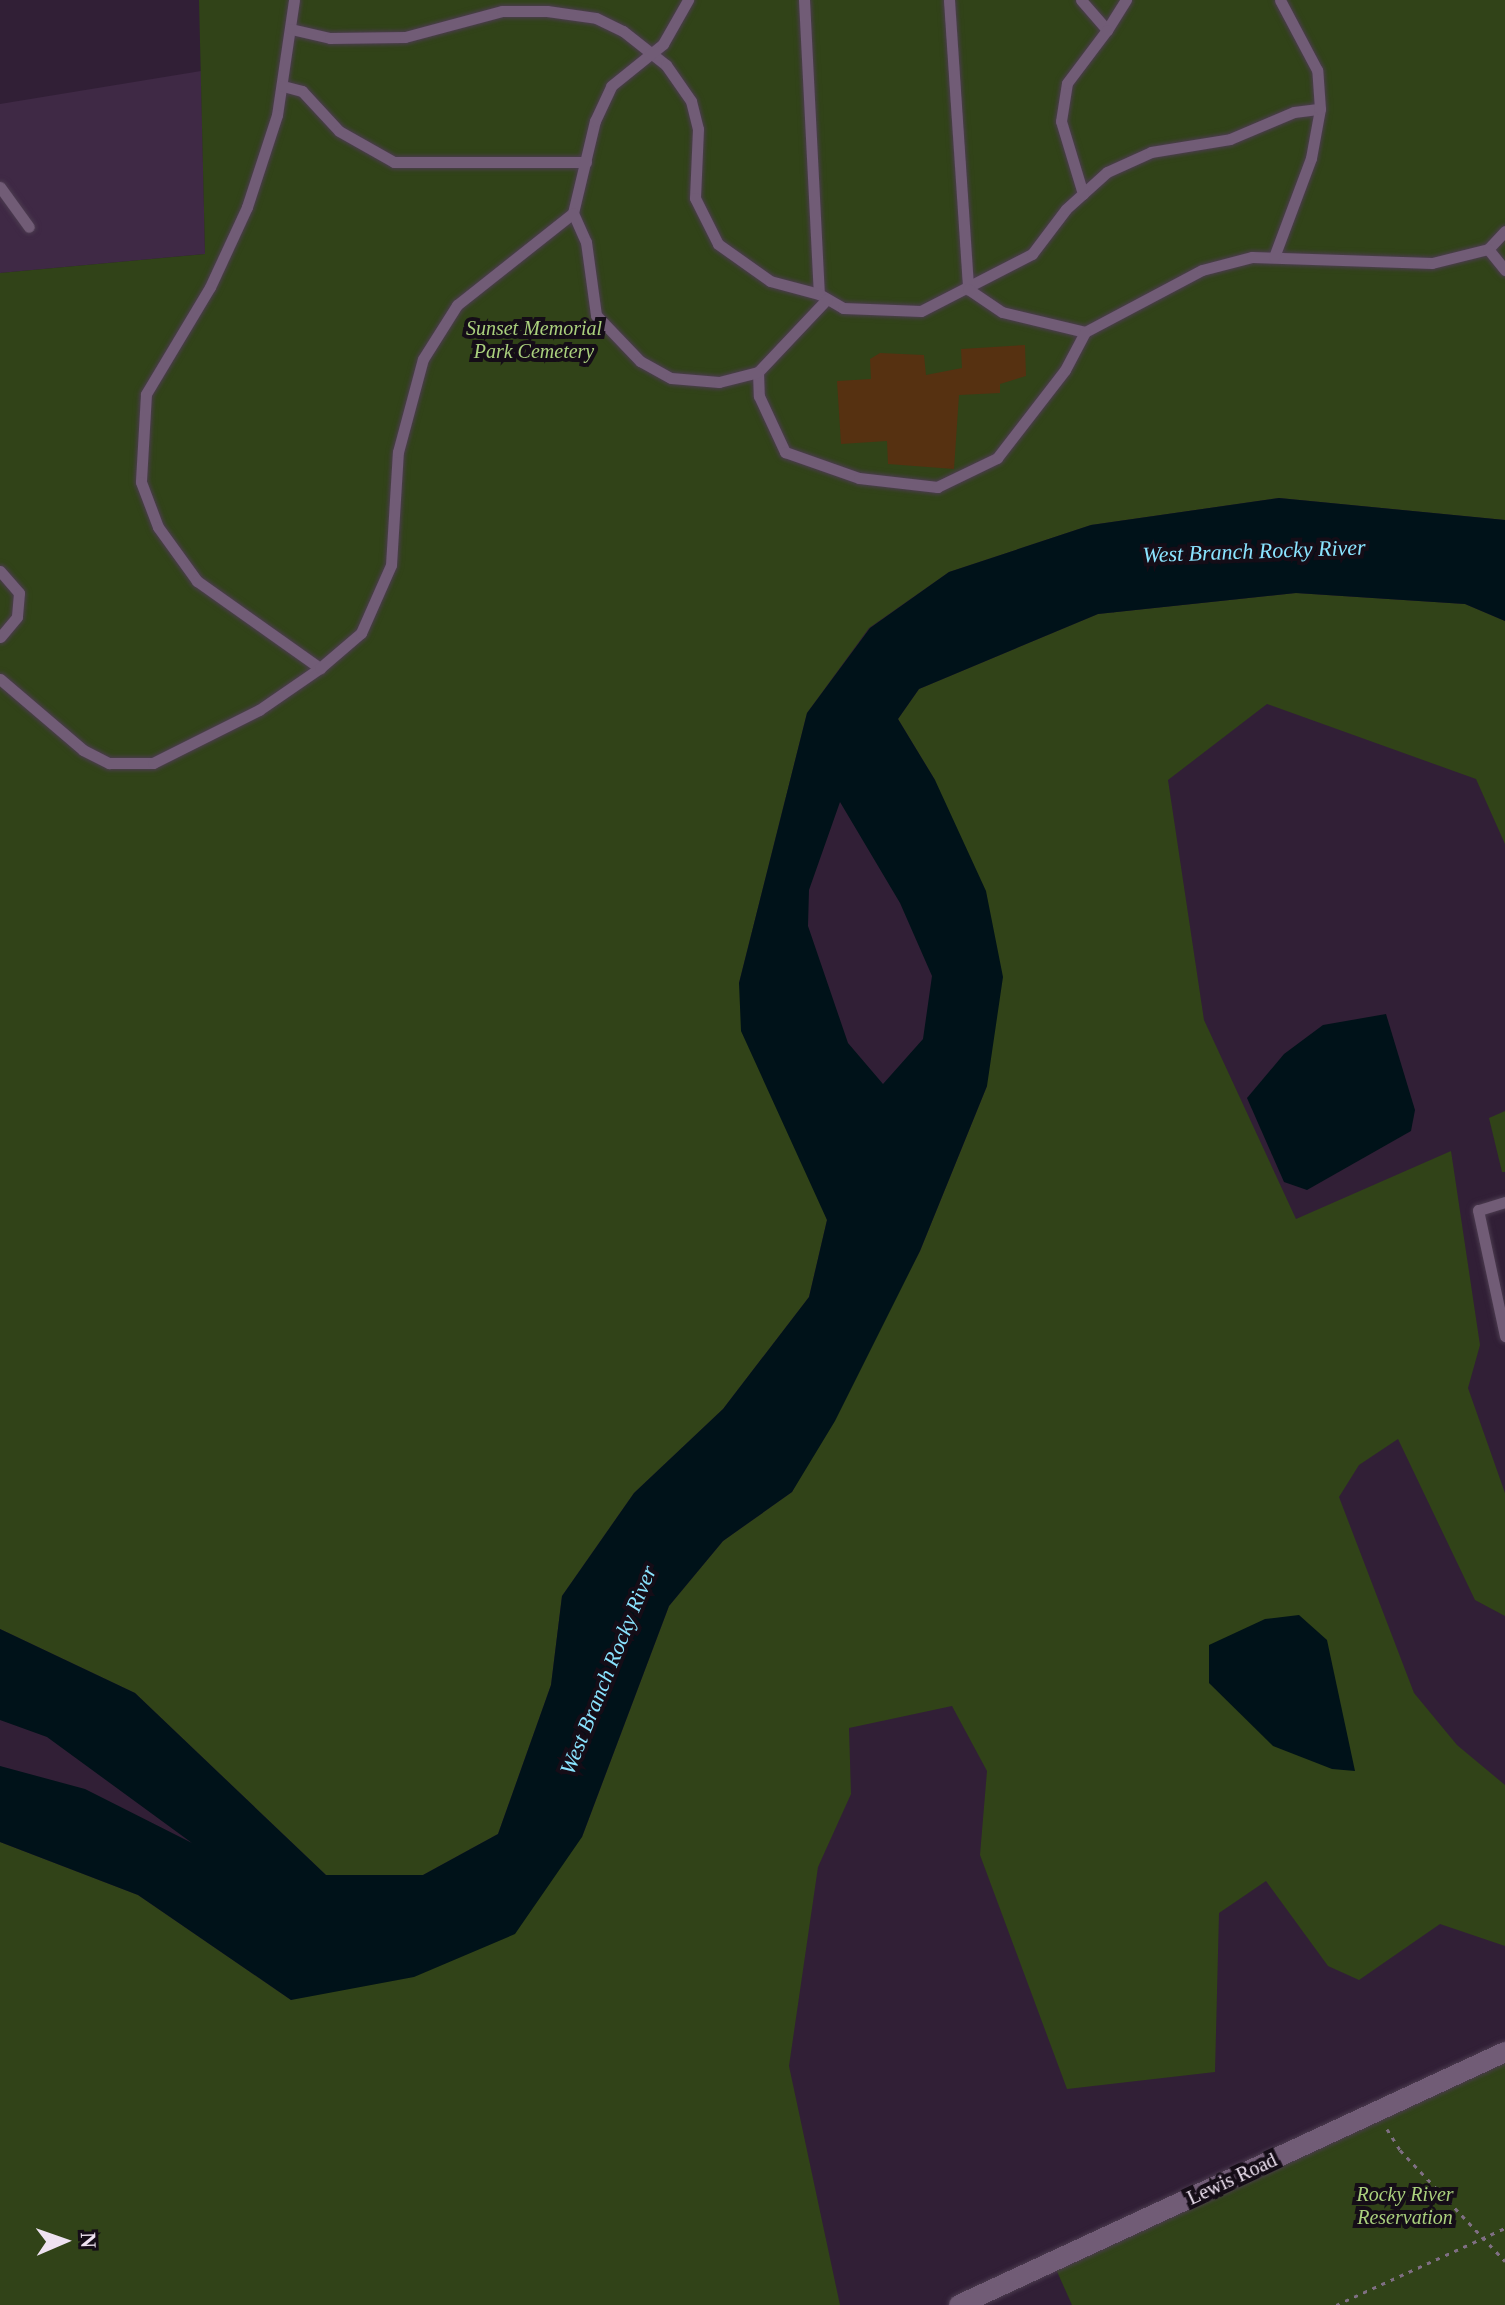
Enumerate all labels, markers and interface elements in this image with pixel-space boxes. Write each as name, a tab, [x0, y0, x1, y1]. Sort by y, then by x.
park label: Sunset Memorial Park Cemetery	[466, 316, 602, 363]
water label: West Branch Rocky River	[1142, 534, 1366, 568]
water label: West Branch Rocky River	[554, 1561, 662, 1779]
street label: Lewis Road	[1183, 2148, 1281, 2210]
park label: Rocky River Reservation	[1356, 2182, 1454, 2229]
north arrow	[24, 2201, 104, 2281]
text: N	[76, 2232, 101, 2249]

